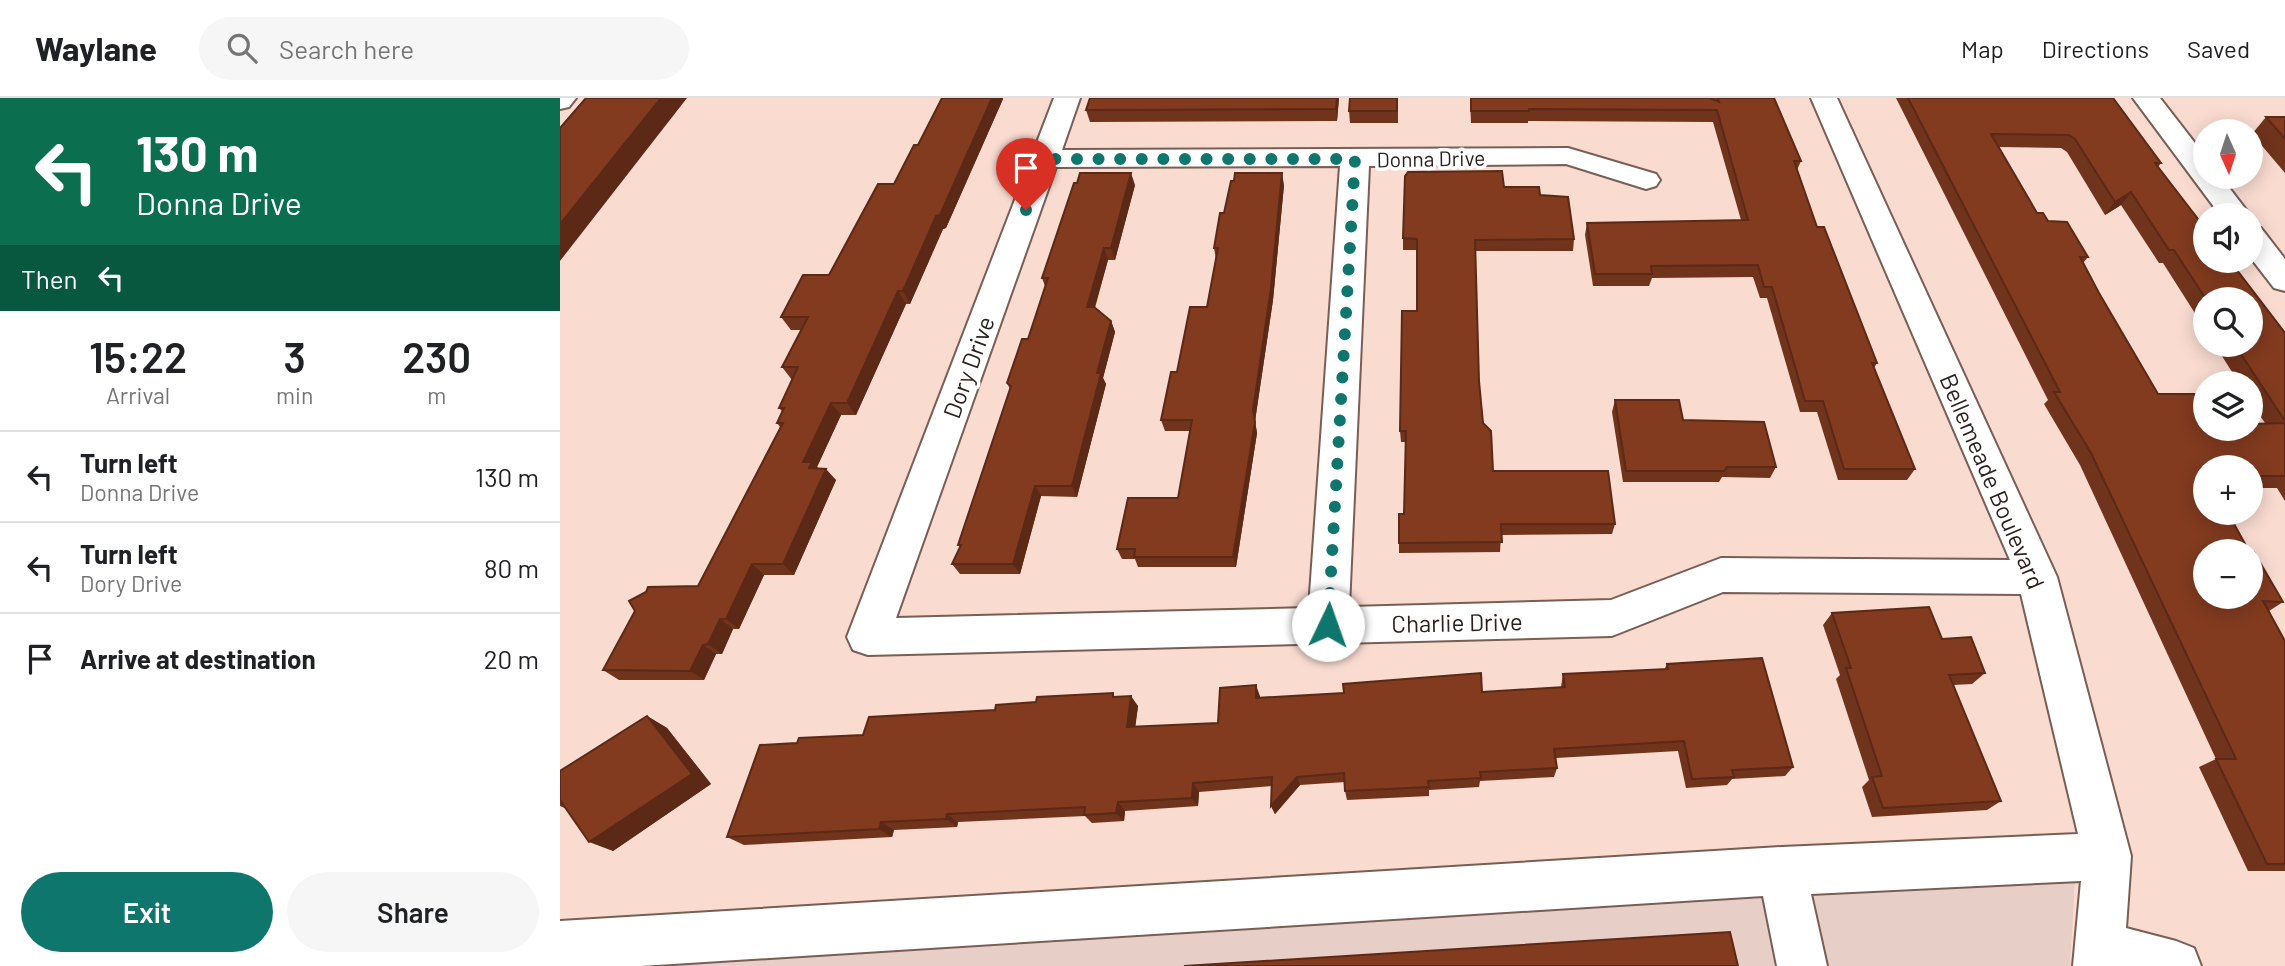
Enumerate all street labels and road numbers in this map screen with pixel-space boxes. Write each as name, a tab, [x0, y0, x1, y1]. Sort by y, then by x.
street label: Donna Drive	[1376, 145, 1486, 171]
street label: Dory Drive	[936, 312, 1000, 422]
street label: Bellemeade Boulevard	[1935, 369, 2051, 593]
street label: Charlie Drive	[1391, 606, 1523, 638]

